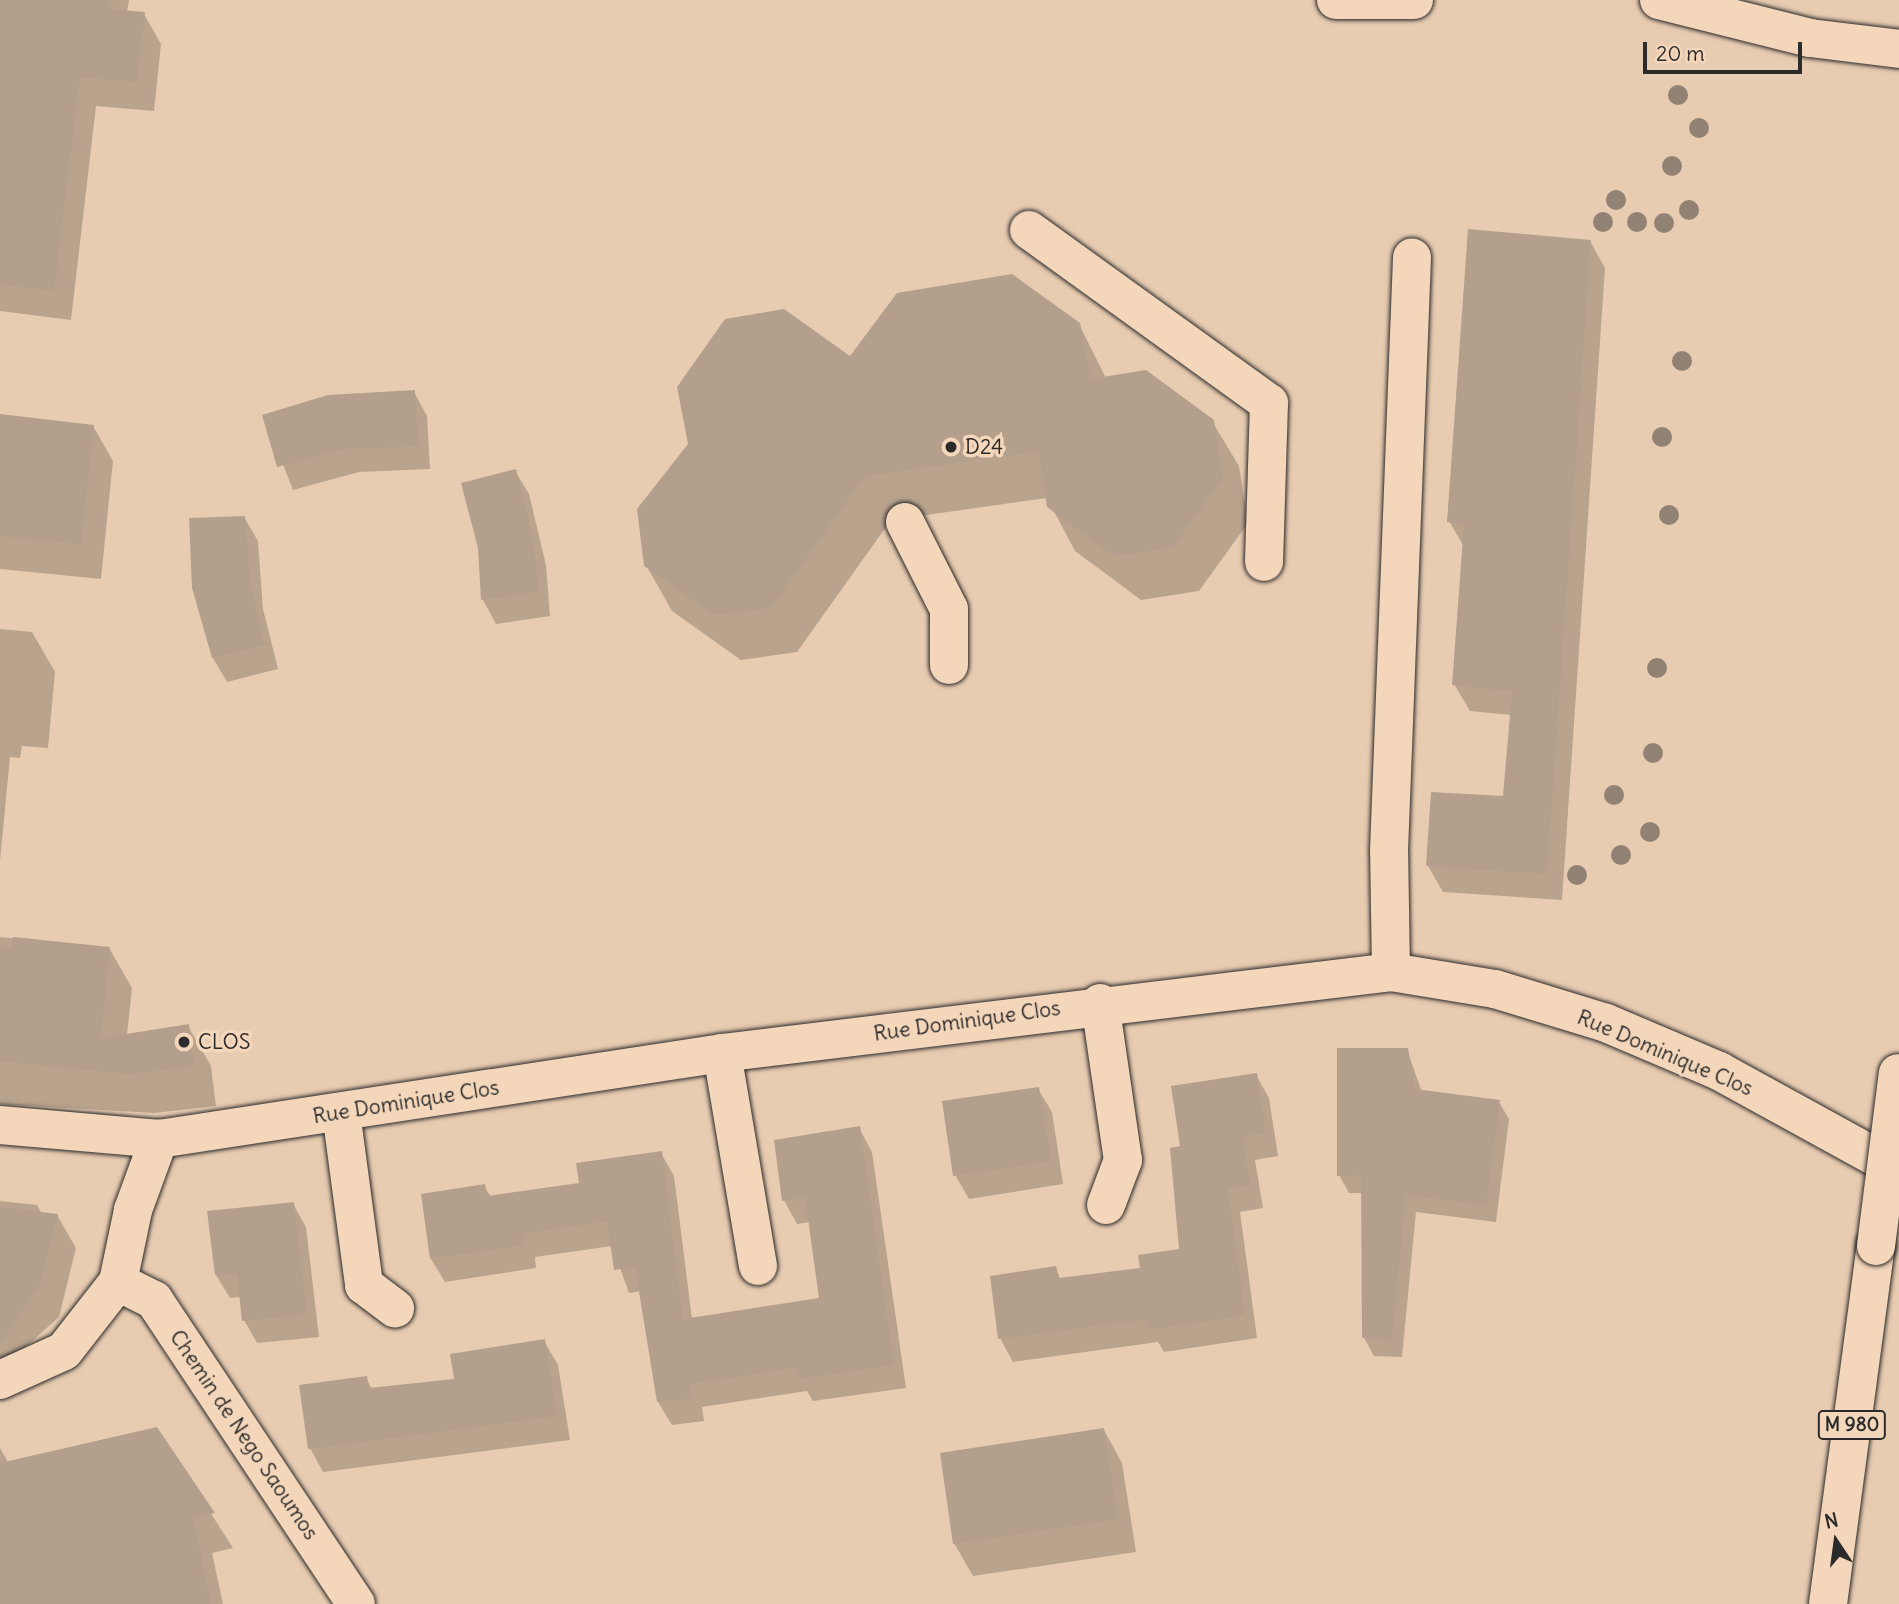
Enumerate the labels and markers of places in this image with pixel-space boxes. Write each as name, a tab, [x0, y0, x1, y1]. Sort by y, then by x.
place label: D24	[965, 434, 1003, 460]
marker: D24	[943, 439, 959, 455]
place label: CLOS	[198, 1029, 250, 1055]
marker: CLOS	[176, 1034, 192, 1050]

